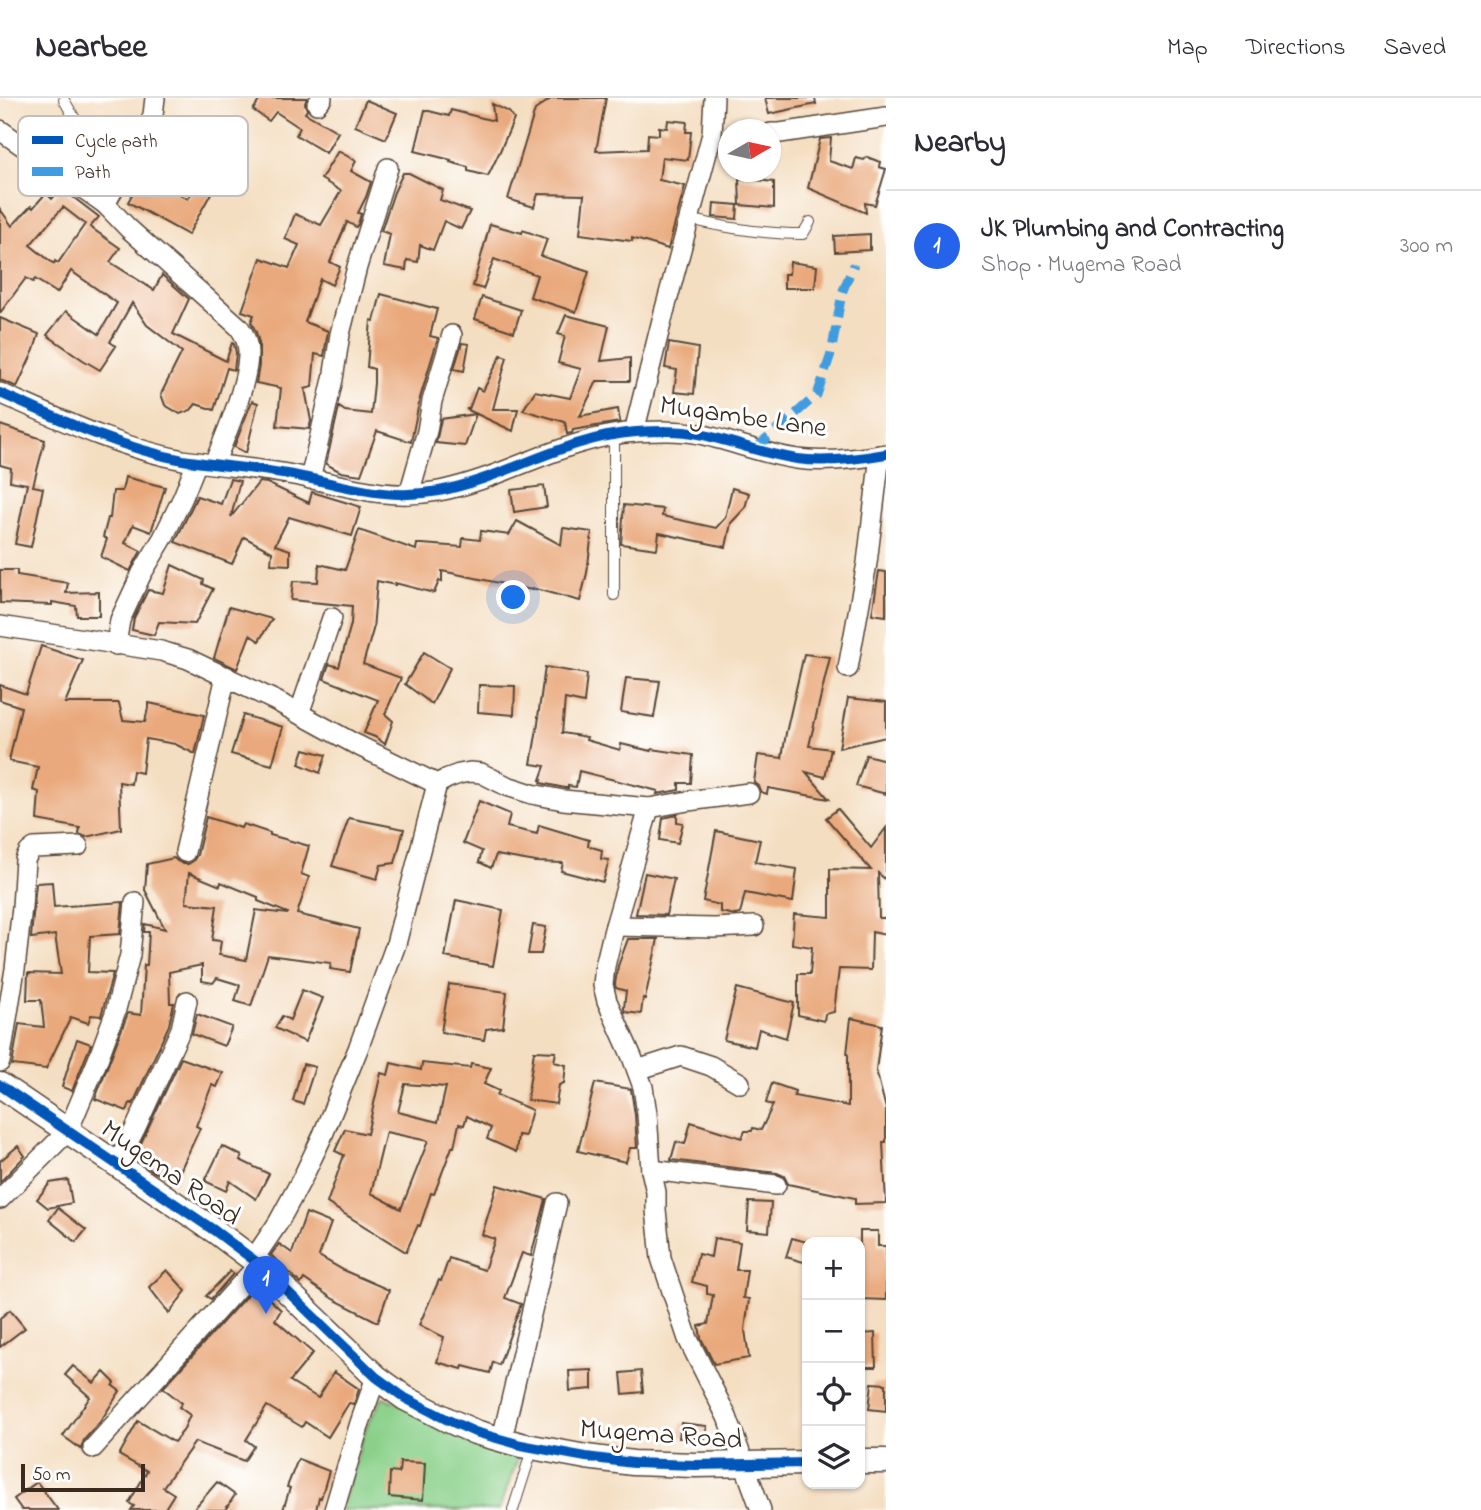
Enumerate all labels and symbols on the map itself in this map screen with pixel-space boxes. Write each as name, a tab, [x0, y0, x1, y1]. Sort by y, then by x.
legend	[18, 116, 248, 196]
north arrow	[718, 119, 781, 182]
text: Cycle path	[75, 129, 157, 157]
text: Path	[75, 160, 111, 187]
street label: Mugambe Lane	[657, 386, 830, 450]
your location	[496, 580, 530, 614]
street label: Mugema Road	[92, 1111, 249, 1238]
pin: 1	[243, 1256, 289, 1314]
street label: Mugema Road	[578, 1410, 744, 1462]
scale bar	[21, 1461, 145, 1493]

